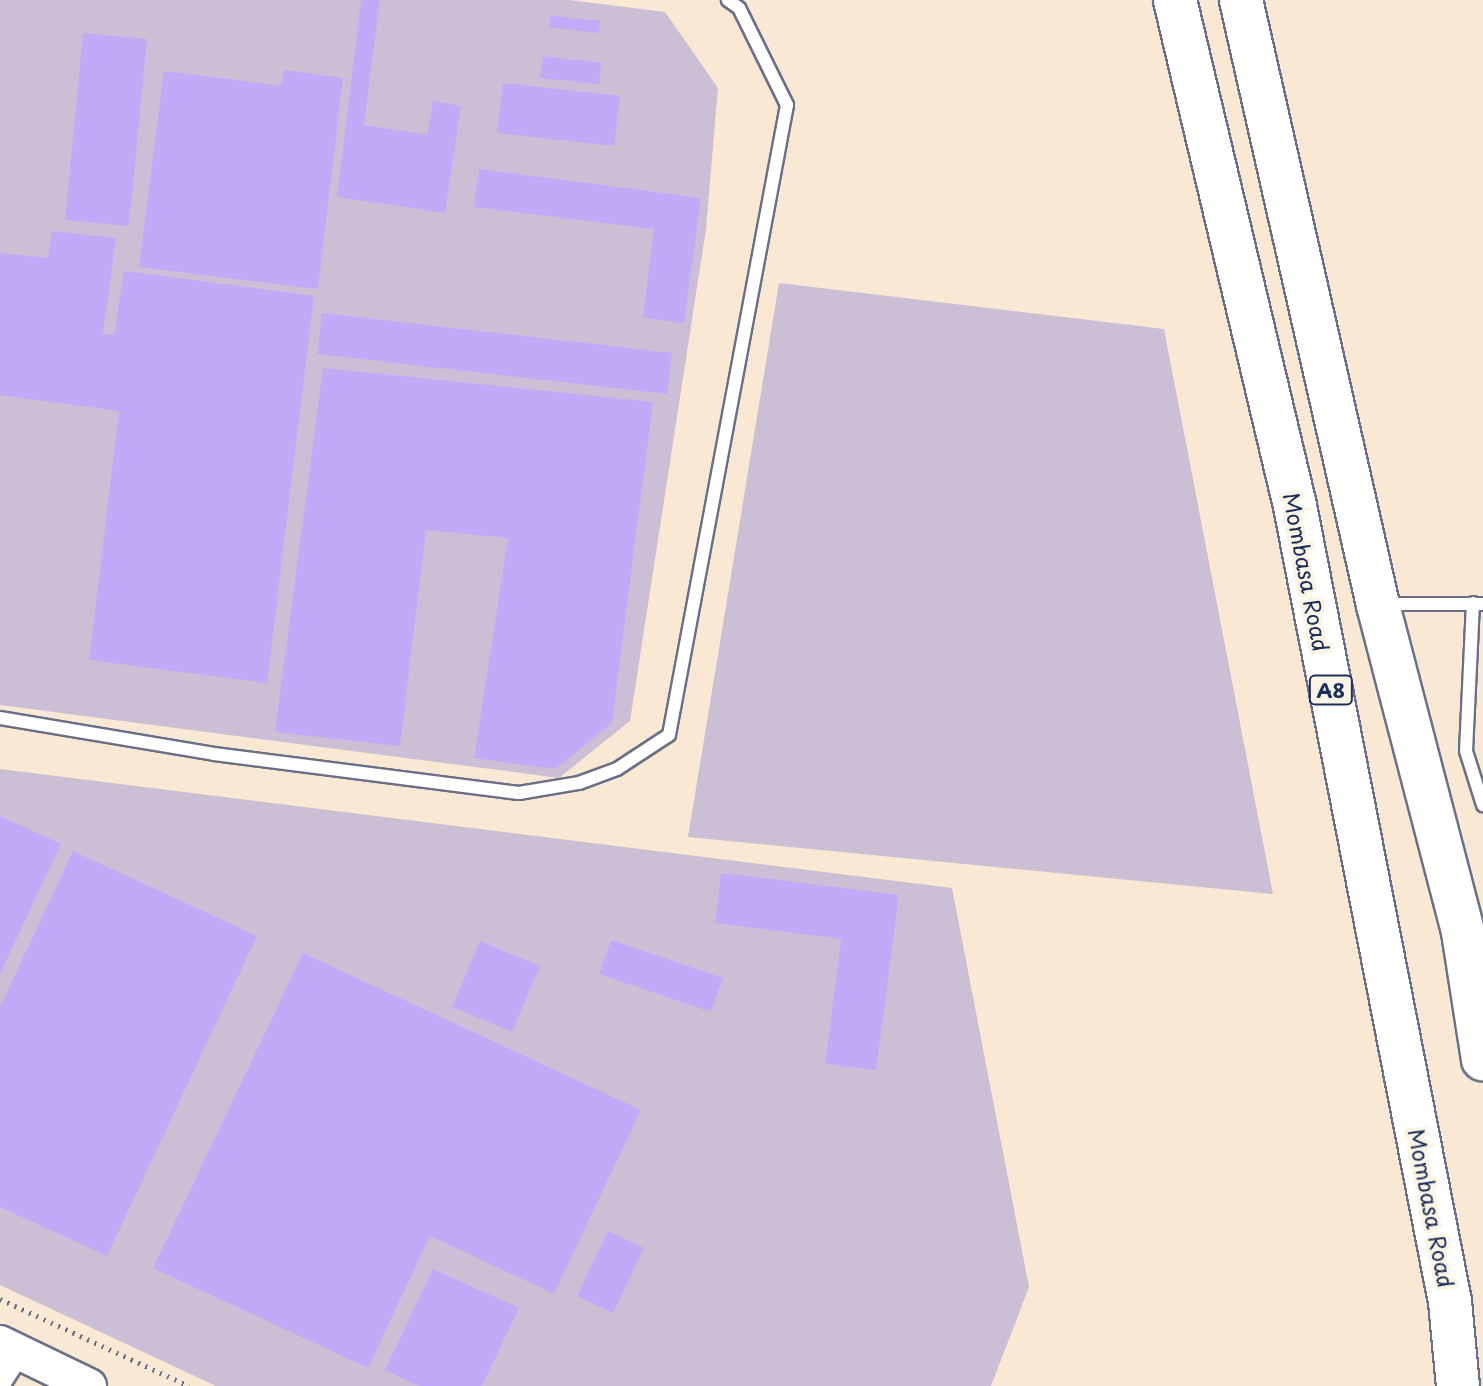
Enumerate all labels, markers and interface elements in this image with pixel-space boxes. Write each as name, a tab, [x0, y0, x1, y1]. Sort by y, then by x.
street label: Mombasa Road	[1279, 490, 1335, 654]
road number: A8	[1307, 674, 1355, 706]
street label: Mombasa Road	[1404, 1126, 1460, 1290]

